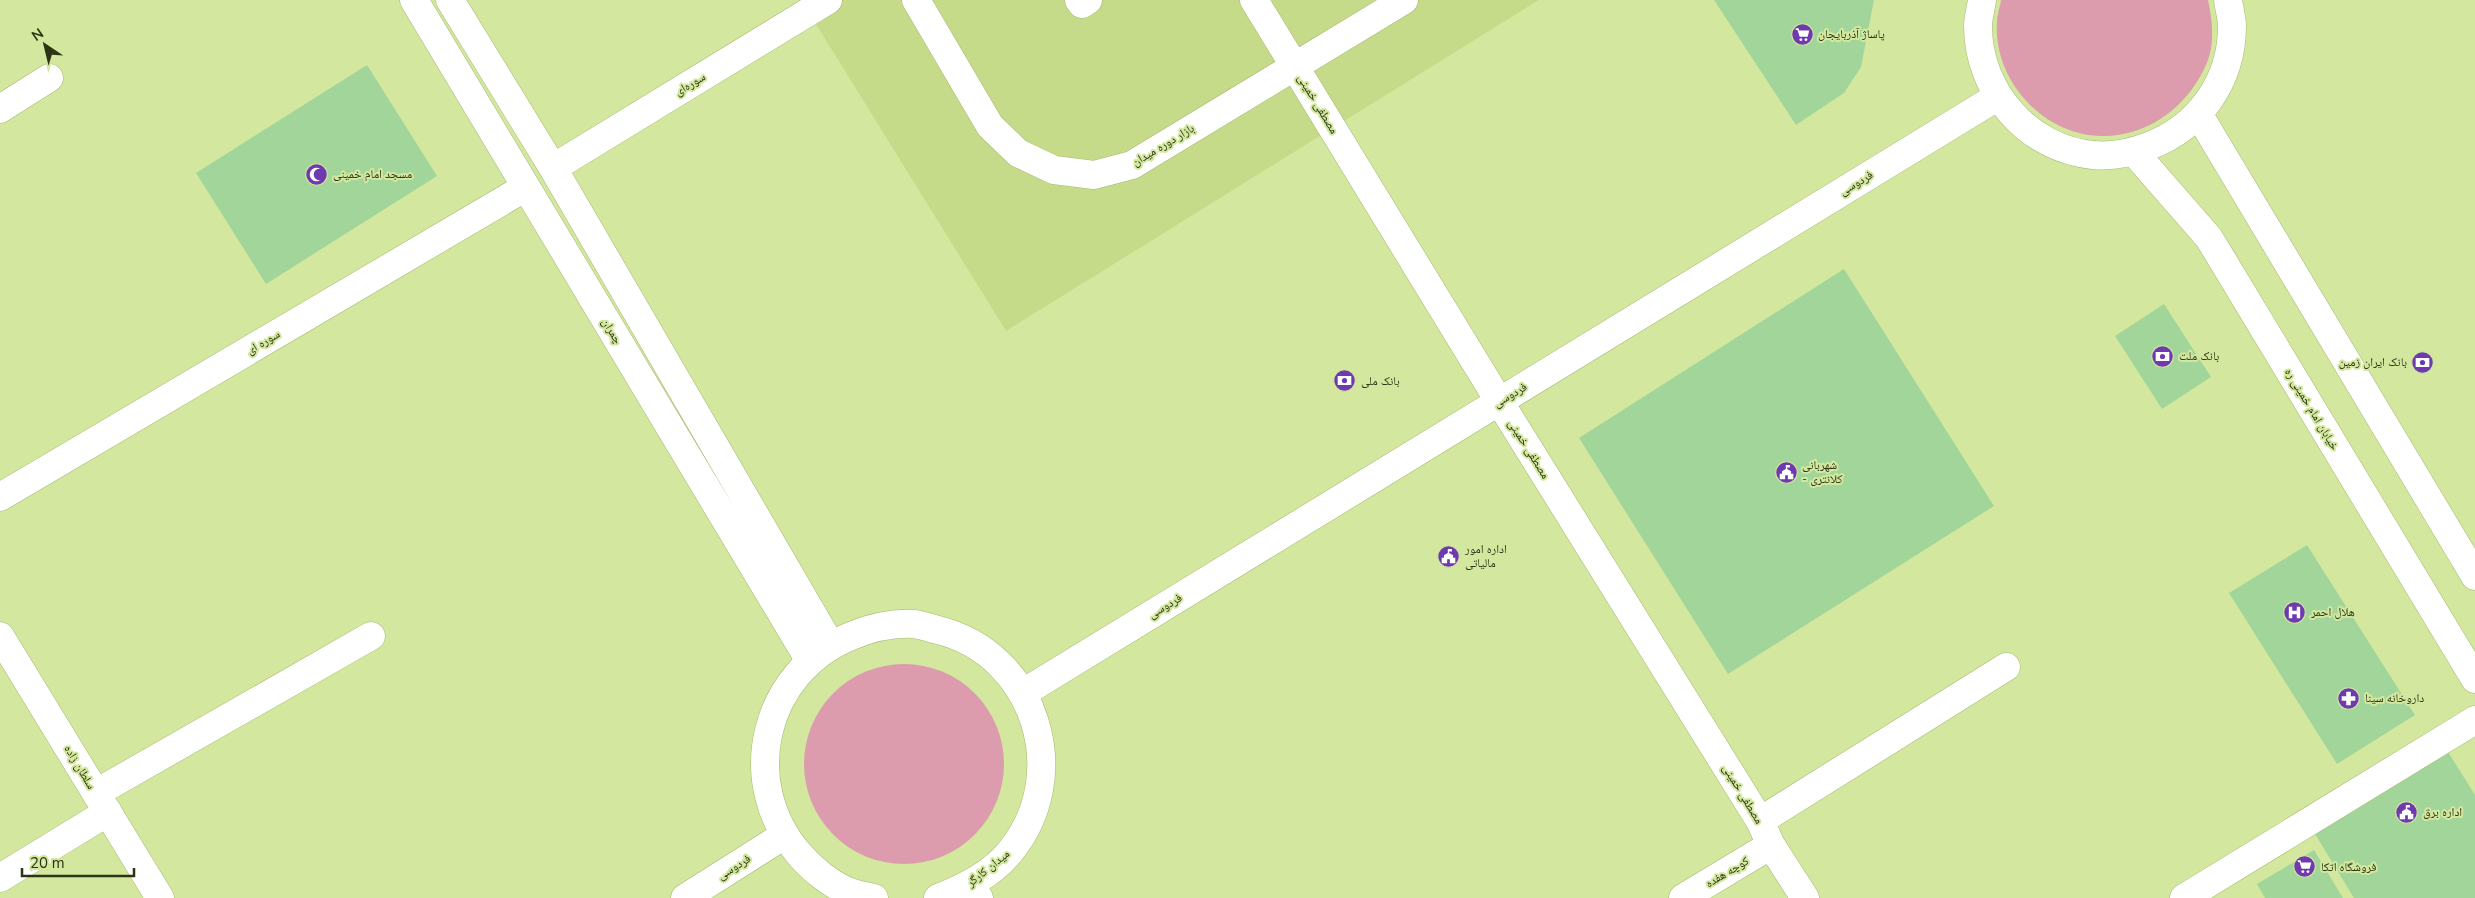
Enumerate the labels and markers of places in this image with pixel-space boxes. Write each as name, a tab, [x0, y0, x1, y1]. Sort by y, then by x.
supermarket icon: پاساژ آذربایجان	[1790, 22, 1814, 46]
place label: پاساژ آذربایجان	[1818, 26, 1885, 42]
mosque icon: مسجد امام خمینی	[305, 162, 329, 186]
place label: مسجد امام خمینی	[333, 166, 412, 182]
bank icon: بانک ملت	[2151, 344, 2175, 368]
place label: بانک ملت	[2179, 348, 2219, 364]
bank icon: بانک ایران زمین	[2411, 350, 2435, 374]
place label: بانک ایران زمین	[2339, 354, 2407, 370]
bank icon: بانک ملی	[1333, 369, 1357, 393]
place label: بانک ملی	[1361, 373, 1400, 389]
place label: شهربانی - کلانتری	[1802, 457, 1842, 487]
public building icon: شهربانی - کلانتری	[1774, 460, 1798, 484]
place label: اداره امور مالیاتی	[1464, 541, 1507, 571]
public building icon: اداره امور مالیاتی	[1437, 544, 1461, 568]
hospital icon: هلال احمر	[2283, 600, 2307, 624]
place label: هلال احمر	[2310, 604, 2355, 620]
pharmacy icon: داروخانه سینا	[2337, 686, 2361, 710]
place label: داروخانه سینا	[2365, 690, 2424, 706]
public building icon: اداره برق	[2395, 800, 2419, 824]
place label: اداره برق	[2423, 804, 2462, 820]
supermarket icon: فروشگاه اتکا	[2293, 855, 2317, 879]
place label: فروشگاه اتکا	[2321, 859, 2376, 875]

